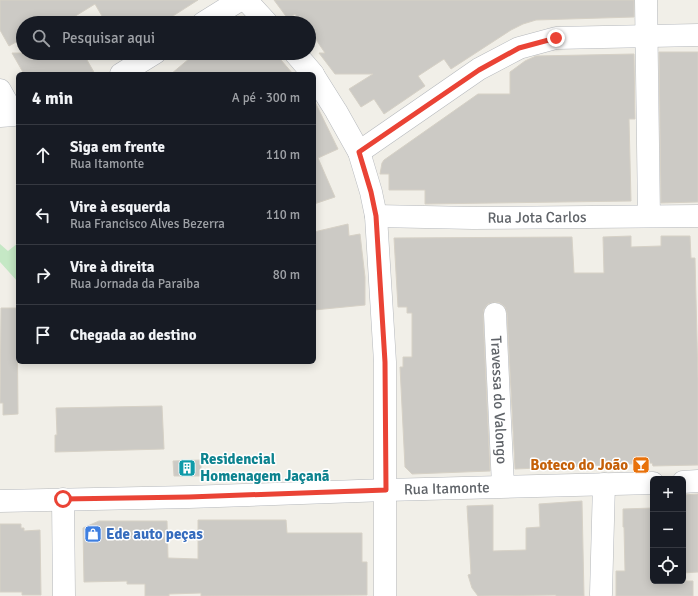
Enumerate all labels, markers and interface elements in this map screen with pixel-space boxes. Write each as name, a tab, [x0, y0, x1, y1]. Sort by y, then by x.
search box	[16, 16, 316, 60]
icon: search	[30, 27, 52, 49]
text: Pesquisar aqui	[62, 29, 155, 47]
route end	[547, 29, 565, 47]
text: 4 min	[32, 88, 73, 109]
text: A pé · 300 m	[232, 90, 300, 106]
text: Siga em frente	[70, 138, 165, 156]
icon: ahead	[32, 144, 54, 166]
text: 110 m	[266, 147, 300, 163]
text: Rua Itamonte	[70, 156, 144, 172]
text: Vire à esquerda	[70, 198, 170, 216]
icon: left	[32, 204, 54, 226]
text: 110 m	[266, 207, 300, 223]
street label: Rua Jota Carlos	[487, 208, 587, 227]
text: Rua Francisco Alves Bezerra	[70, 216, 225, 232]
text: Vire à direita	[70, 258, 154, 276]
icon: right	[32, 264, 54, 286]
text: 80 m	[273, 267, 300, 283]
text: Rua Jornada da Paraiba	[70, 276, 200, 292]
icon: arrive	[32, 324, 54, 346]
text: Chegada ao destino	[70, 326, 197, 344]
street label: Travessa do Valongo	[487, 335, 511, 465]
place label: Residencial Homenagem Jaçanã	[200, 450, 330, 485]
bar icon: Boteco do João	[631, 455, 651, 475]
place label: Boteco do João	[530, 456, 628, 474]
building icon: Residencial Homenagem Jaçanã	[177, 458, 197, 478]
map controls	[650, 476, 686, 584]
button: +	[650, 476, 686, 512]
street label: Rua Itamonte	[404, 478, 490, 499]
route start	[54, 490, 72, 508]
button: −	[650, 512, 686, 548]
shop icon: Ede auto peças	[83, 524, 103, 544]
place label: Ede auto peças	[106, 525, 203, 543]
button: locate	[650, 548, 686, 584]

